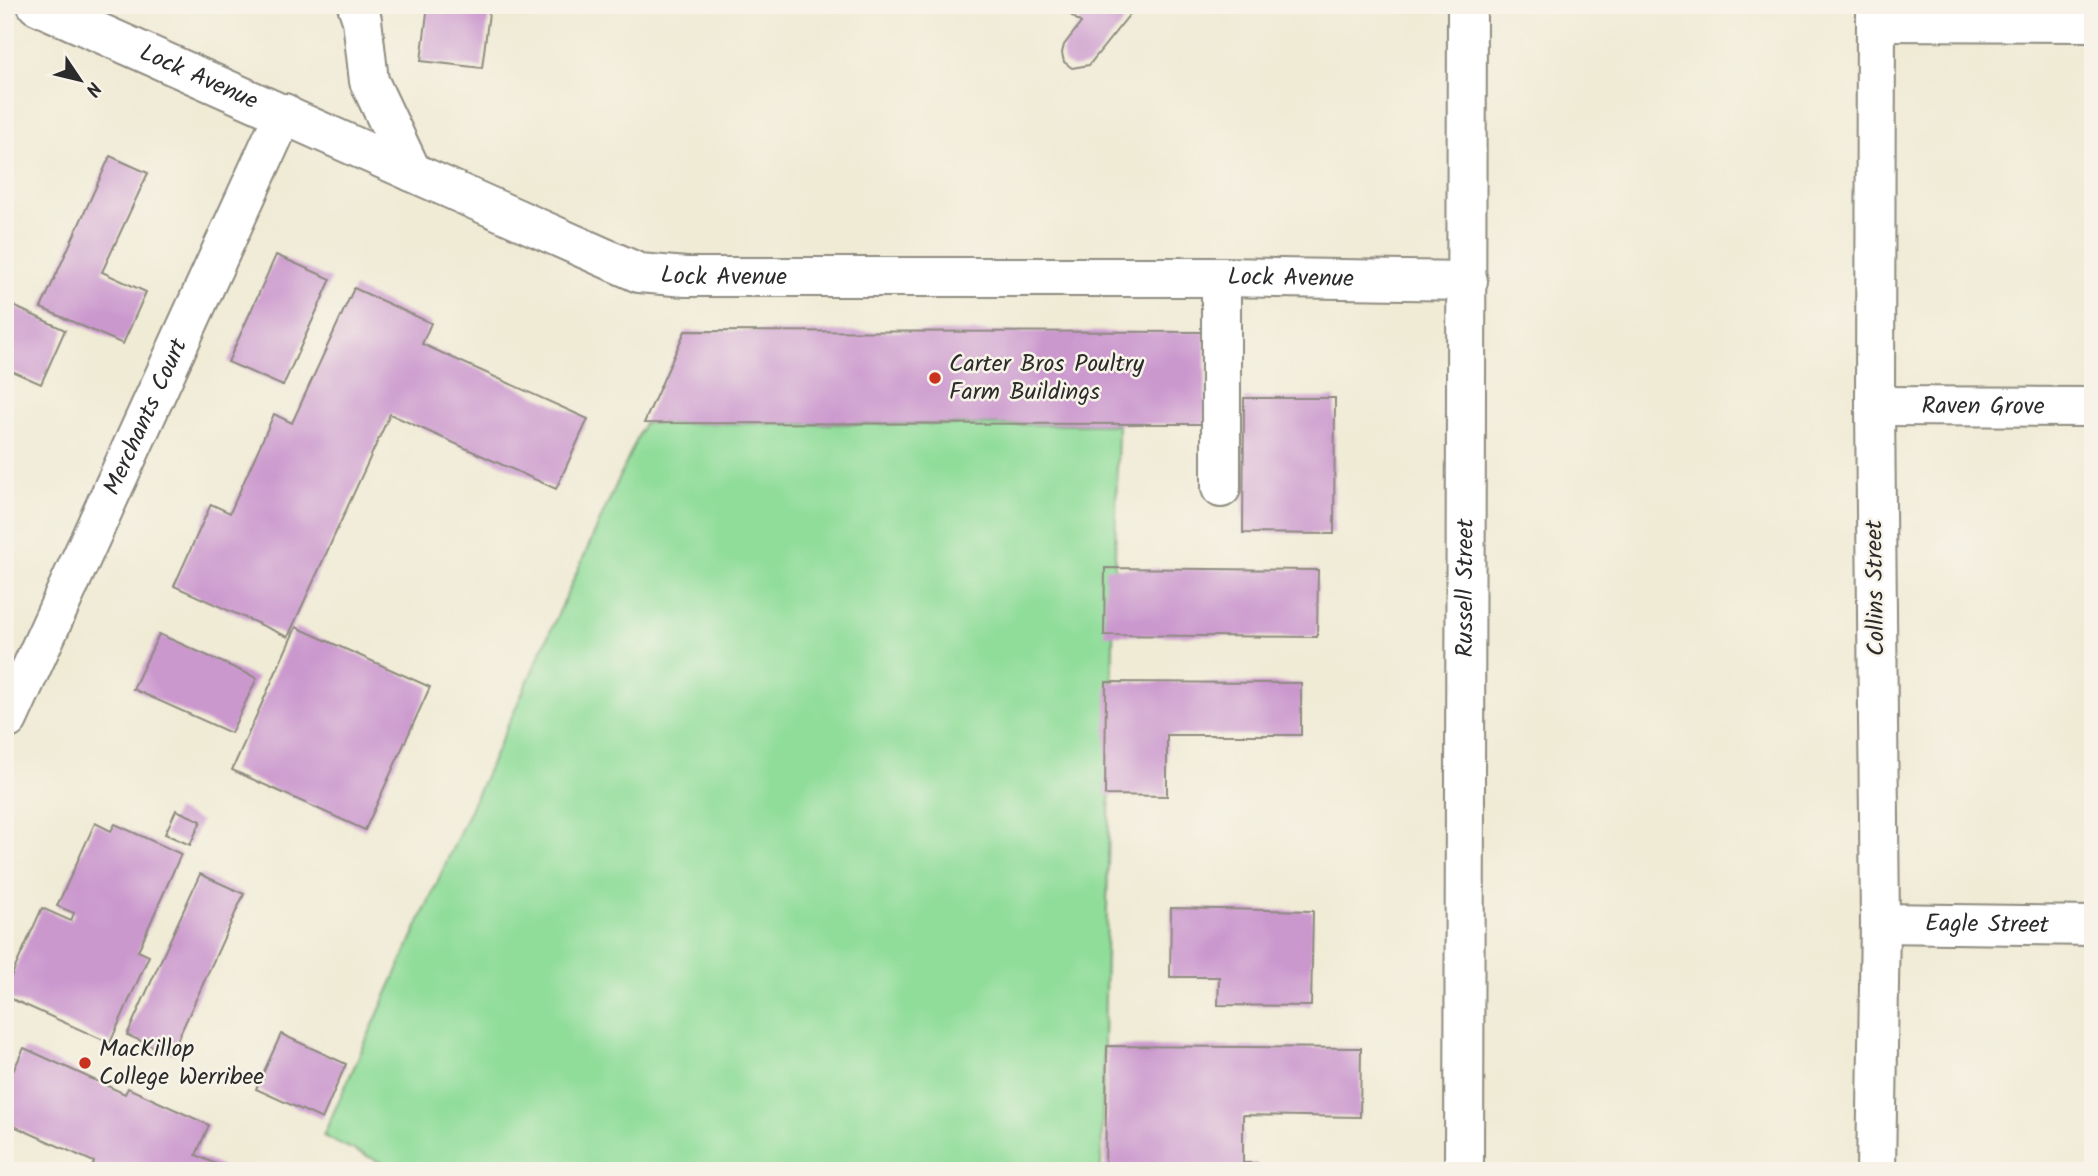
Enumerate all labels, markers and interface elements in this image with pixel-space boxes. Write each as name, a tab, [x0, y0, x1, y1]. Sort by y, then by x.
street label: Lock Avenue	[133, 33, 264, 121]
north arrow	[46, 46, 116, 116]
text: N	[77, 75, 108, 102]
street label: Lock Avenue	[659, 255, 787, 297]
street label: Lock Avenue	[1227, 258, 1354, 299]
street label: Merchants Court	[93, 331, 199, 502]
place label: Carter Bros Poultry Farm Buildings	[949, 345, 1145, 412]
marker: Carter Bros Poultry Farm Buildings	[927, 370, 943, 386]
street label: Raven Grove	[1921, 387, 2045, 426]
street label: Russell Street	[1446, 518, 1485, 658]
street label: Collins Street	[1855, 519, 1897, 656]
street label: Eagle Street	[1925, 904, 2050, 945]
place label: MacKillop College Werribee	[99, 1030, 264, 1097]
marker: MacKillop College Werribee	[77, 1055, 93, 1071]

